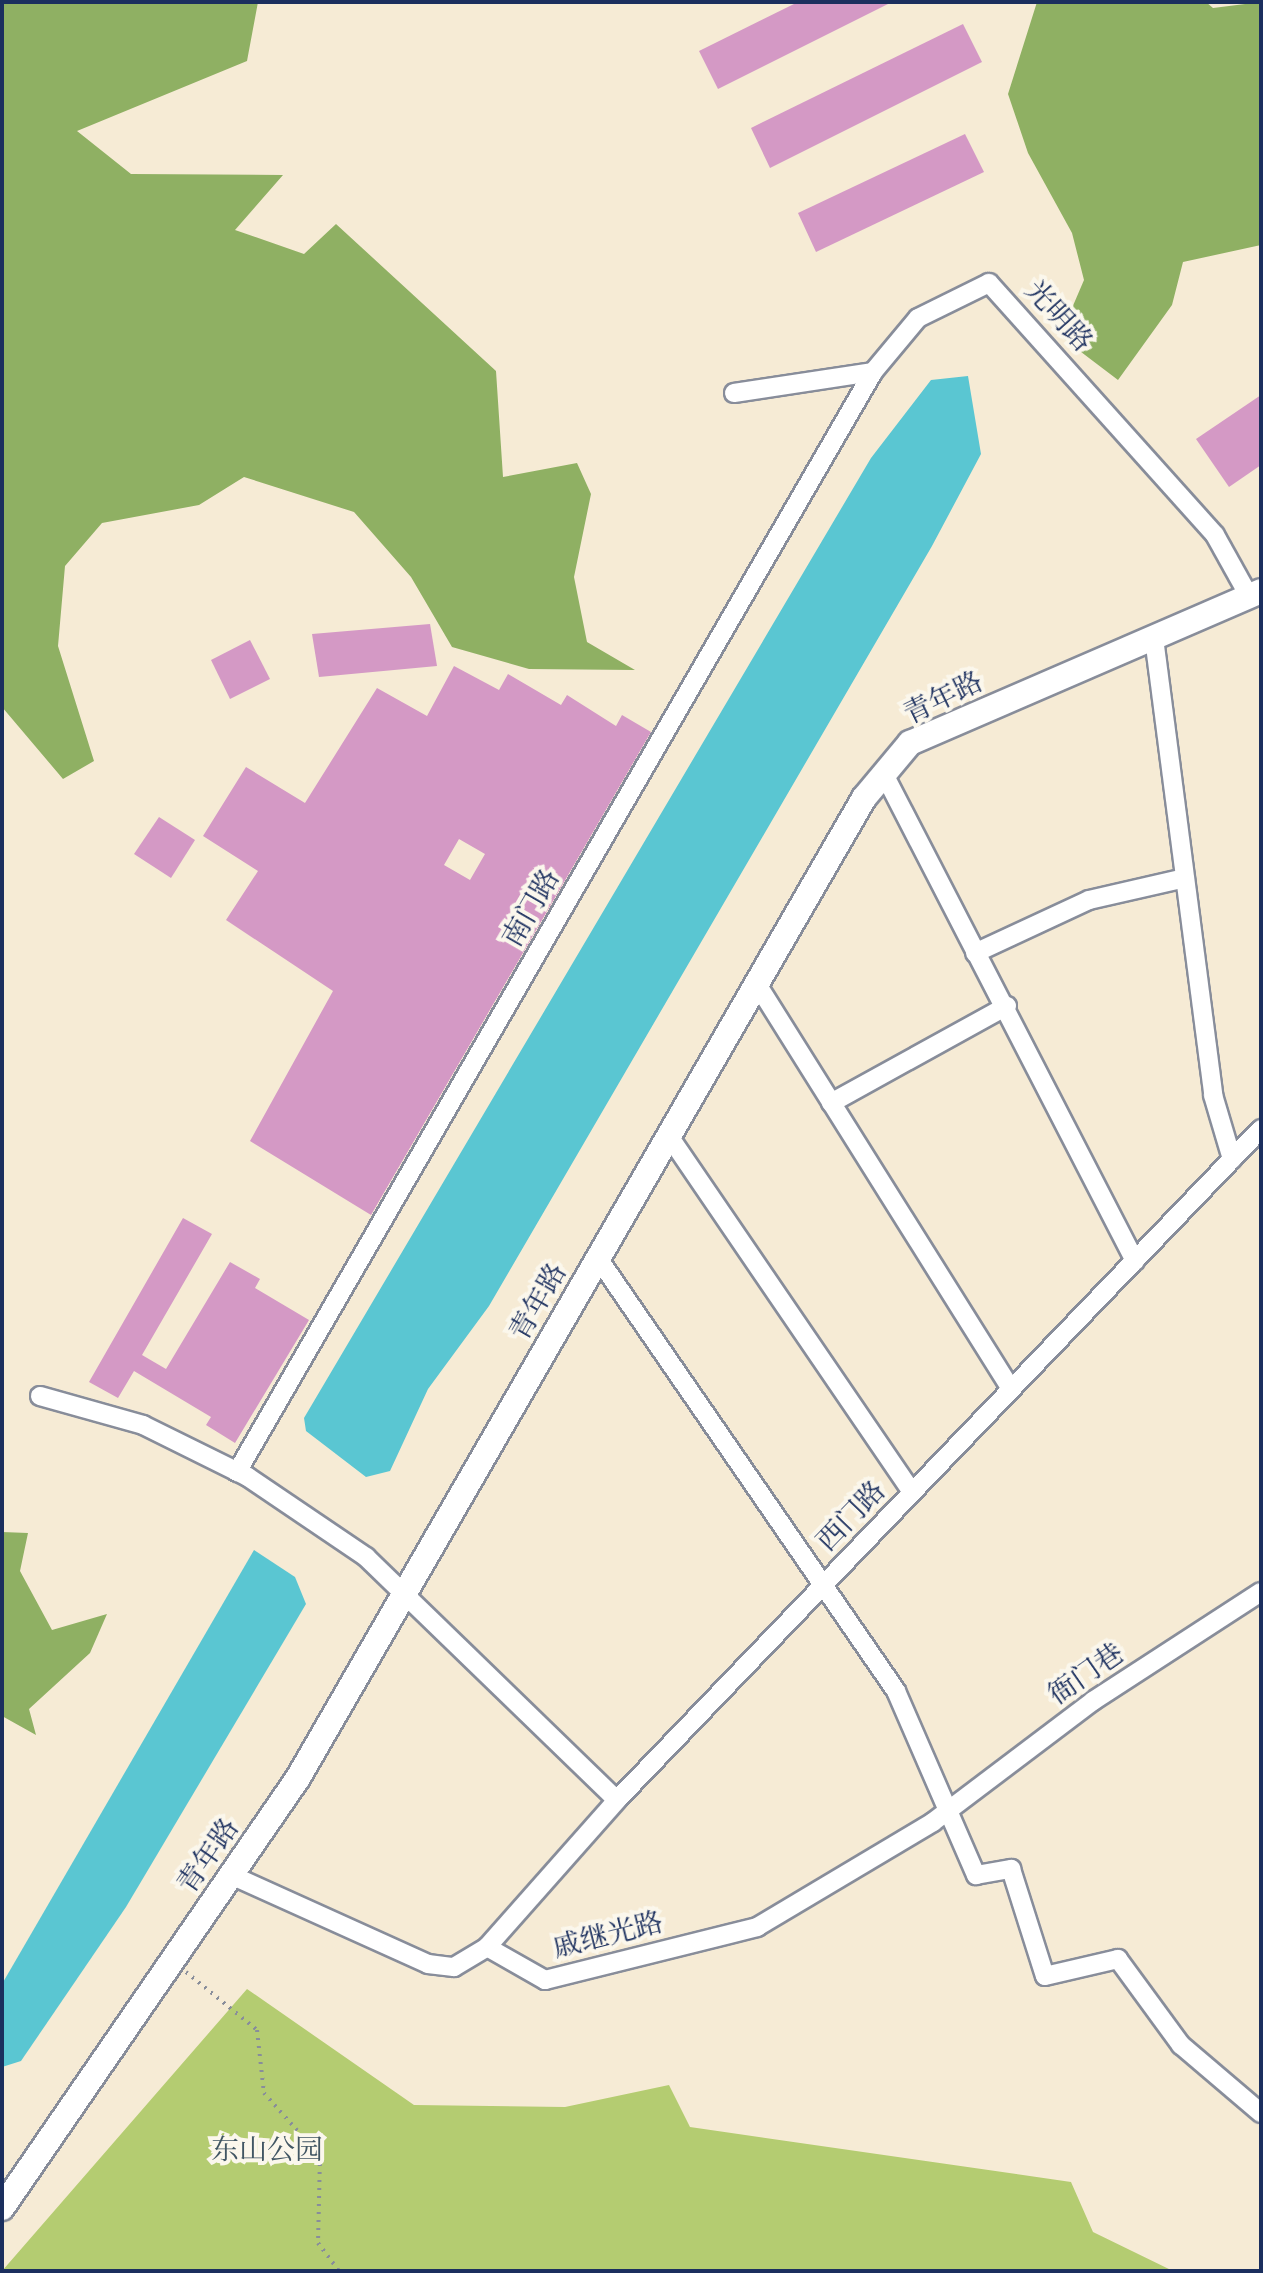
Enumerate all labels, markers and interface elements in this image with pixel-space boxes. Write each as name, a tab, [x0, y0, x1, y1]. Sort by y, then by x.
street label: 光明路	[1018, 274, 1100, 358]
street label: 青年路	[898, 664, 988, 732]
street label: 南门路	[495, 863, 567, 953]
street label: 青年路	[502, 1257, 574, 1347]
street label: 西门路	[810, 1474, 892, 1558]
street label: 衙门巷	[1042, 1636, 1130, 1712]
street label: 青年路	[170, 1812, 246, 1900]
street label: 戚继光路	[550, 1905, 666, 1965]
park label: 东山公园	[211, 2133, 323, 2167]

